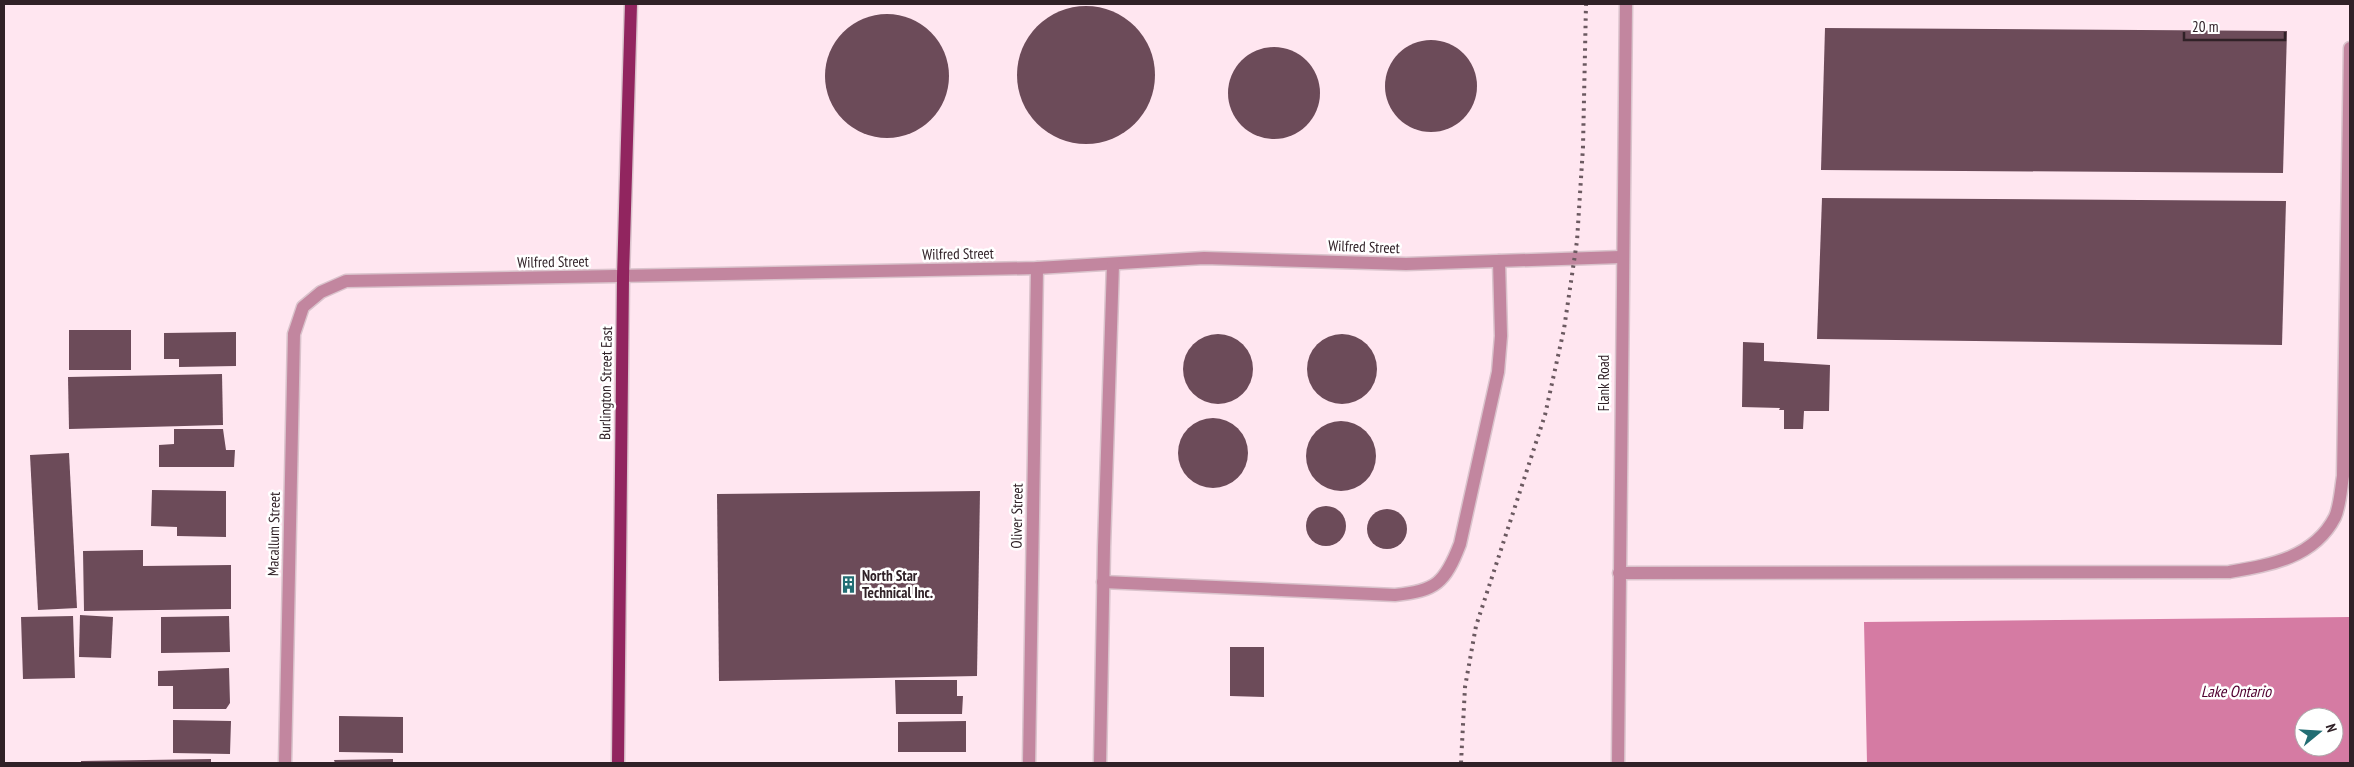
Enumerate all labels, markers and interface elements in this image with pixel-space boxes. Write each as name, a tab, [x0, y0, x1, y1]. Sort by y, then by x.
scale bar	[2184, 10, 2285, 42]
text: 20 m	[2192, 17, 2218, 36]
street label: Wilfred Street	[1328, 236, 1400, 257]
street label: Wilfred Street	[922, 243, 994, 264]
street label: Wilfred Street	[517, 251, 589, 272]
street label: Burlington Street East	[595, 326, 616, 440]
street label: Flank Road	[1594, 355, 1613, 411]
street label: Oliver Street	[1006, 483, 1027, 549]
street label: Macallum Street	[263, 492, 284, 576]
place label: North Star Technical Inc.	[862, 566, 933, 602]
building icon: North Star Technical Inc.	[838, 575, 858, 595]
water label: Lake Ontario	[2201, 681, 2272, 701]
north arrow	[2294, 707, 2344, 757]
text: N	[2322, 722, 2341, 734]

